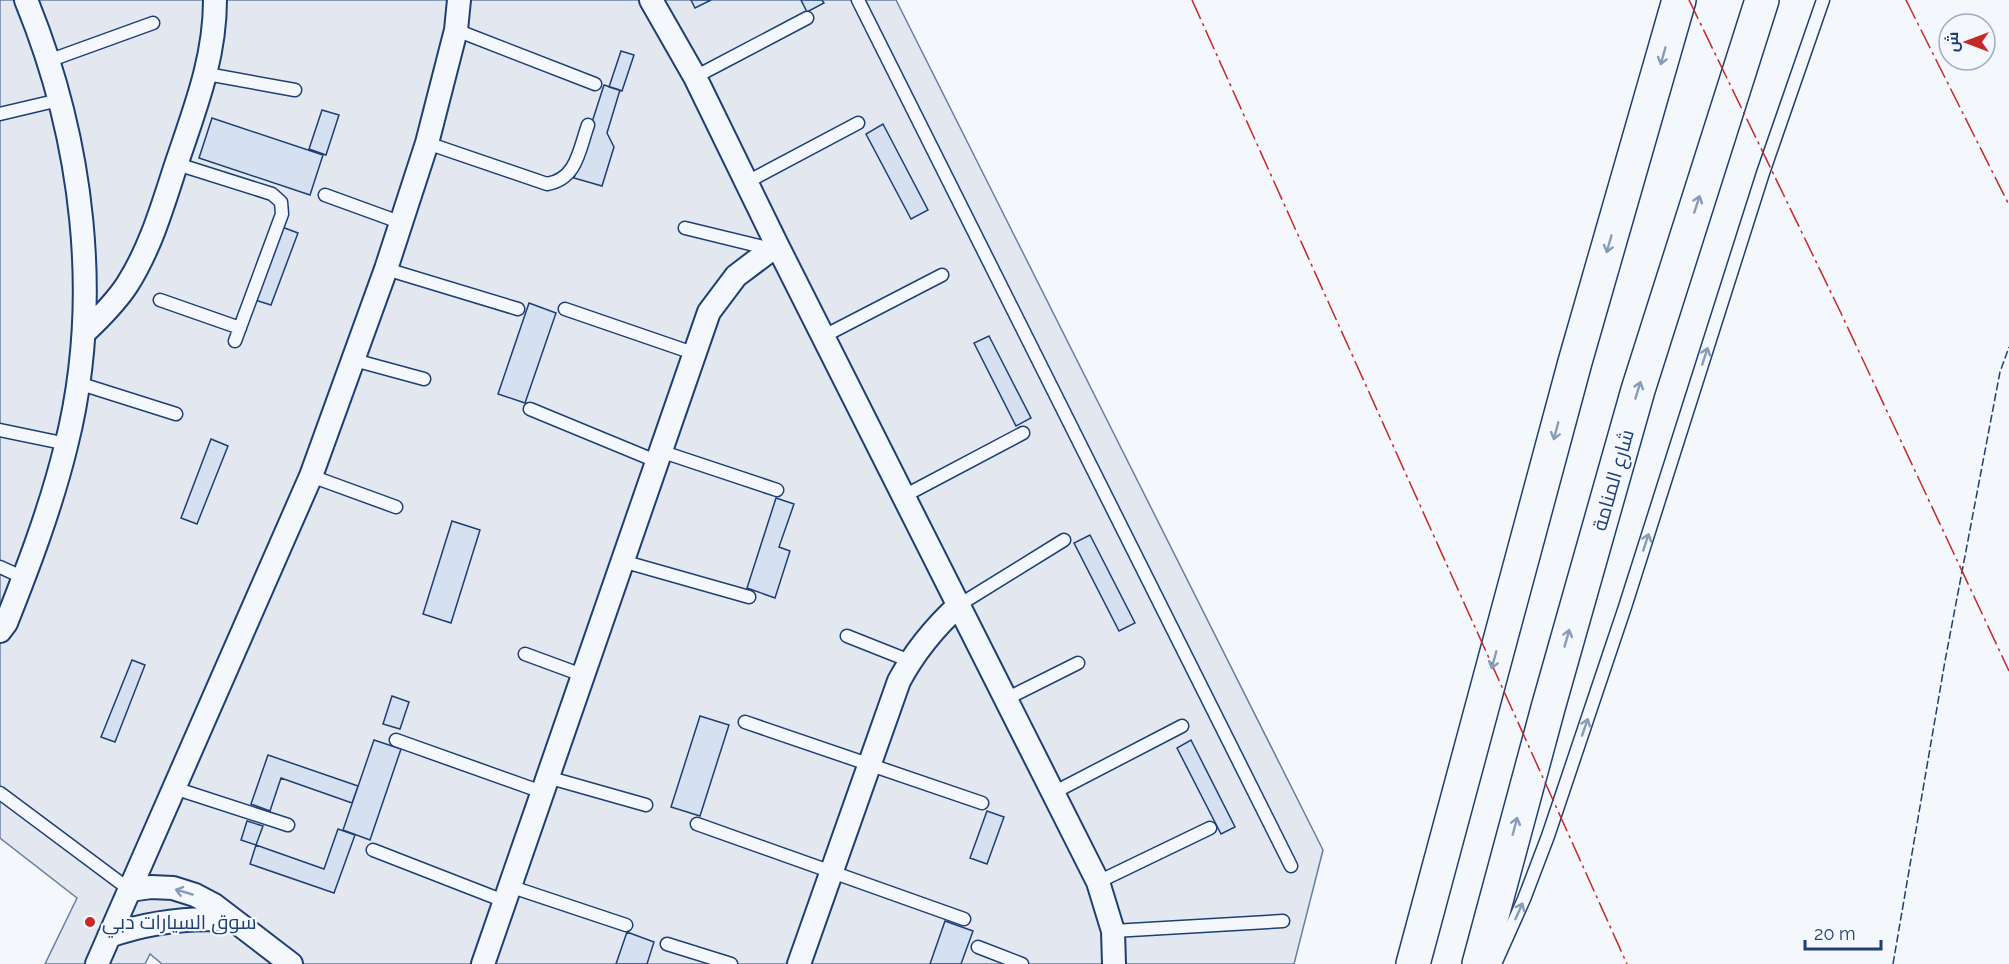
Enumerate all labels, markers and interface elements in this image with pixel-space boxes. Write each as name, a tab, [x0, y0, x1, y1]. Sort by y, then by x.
north arrow	[1937, 12, 1997, 72]
text: ش	[1943, 32, 1962, 52]
one-way arrow	[1657, 46, 1668, 65]
one-way arrow	[1692, 195, 1703, 214]
one-way arrow	[1603, 234, 1614, 253]
one-way arrow	[1701, 347, 1712, 366]
one-way arrow	[1633, 381, 1644, 400]
one-way arrow	[1550, 421, 1561, 440]
street label: شارع المنامة	[1587, 427, 1641, 534]
one-way arrow	[1641, 533, 1652, 552]
one-way arrow	[1562, 629, 1574, 648]
one-way arrow	[1488, 650, 1500, 669]
one-way arrow	[1580, 718, 1591, 737]
one-way arrow	[1510, 817, 1521, 836]
one-way arrow	[175, 885, 194, 897]
one-way arrow	[1514, 902, 1526, 920]
place label: سوق السيارات دبي	[102, 910, 257, 938]
scale bar	[1805, 913, 1882, 951]
marker: سوق السيارات دبي	[83, 915, 97, 929]
text: 20 m	[1814, 923, 1856, 944]

